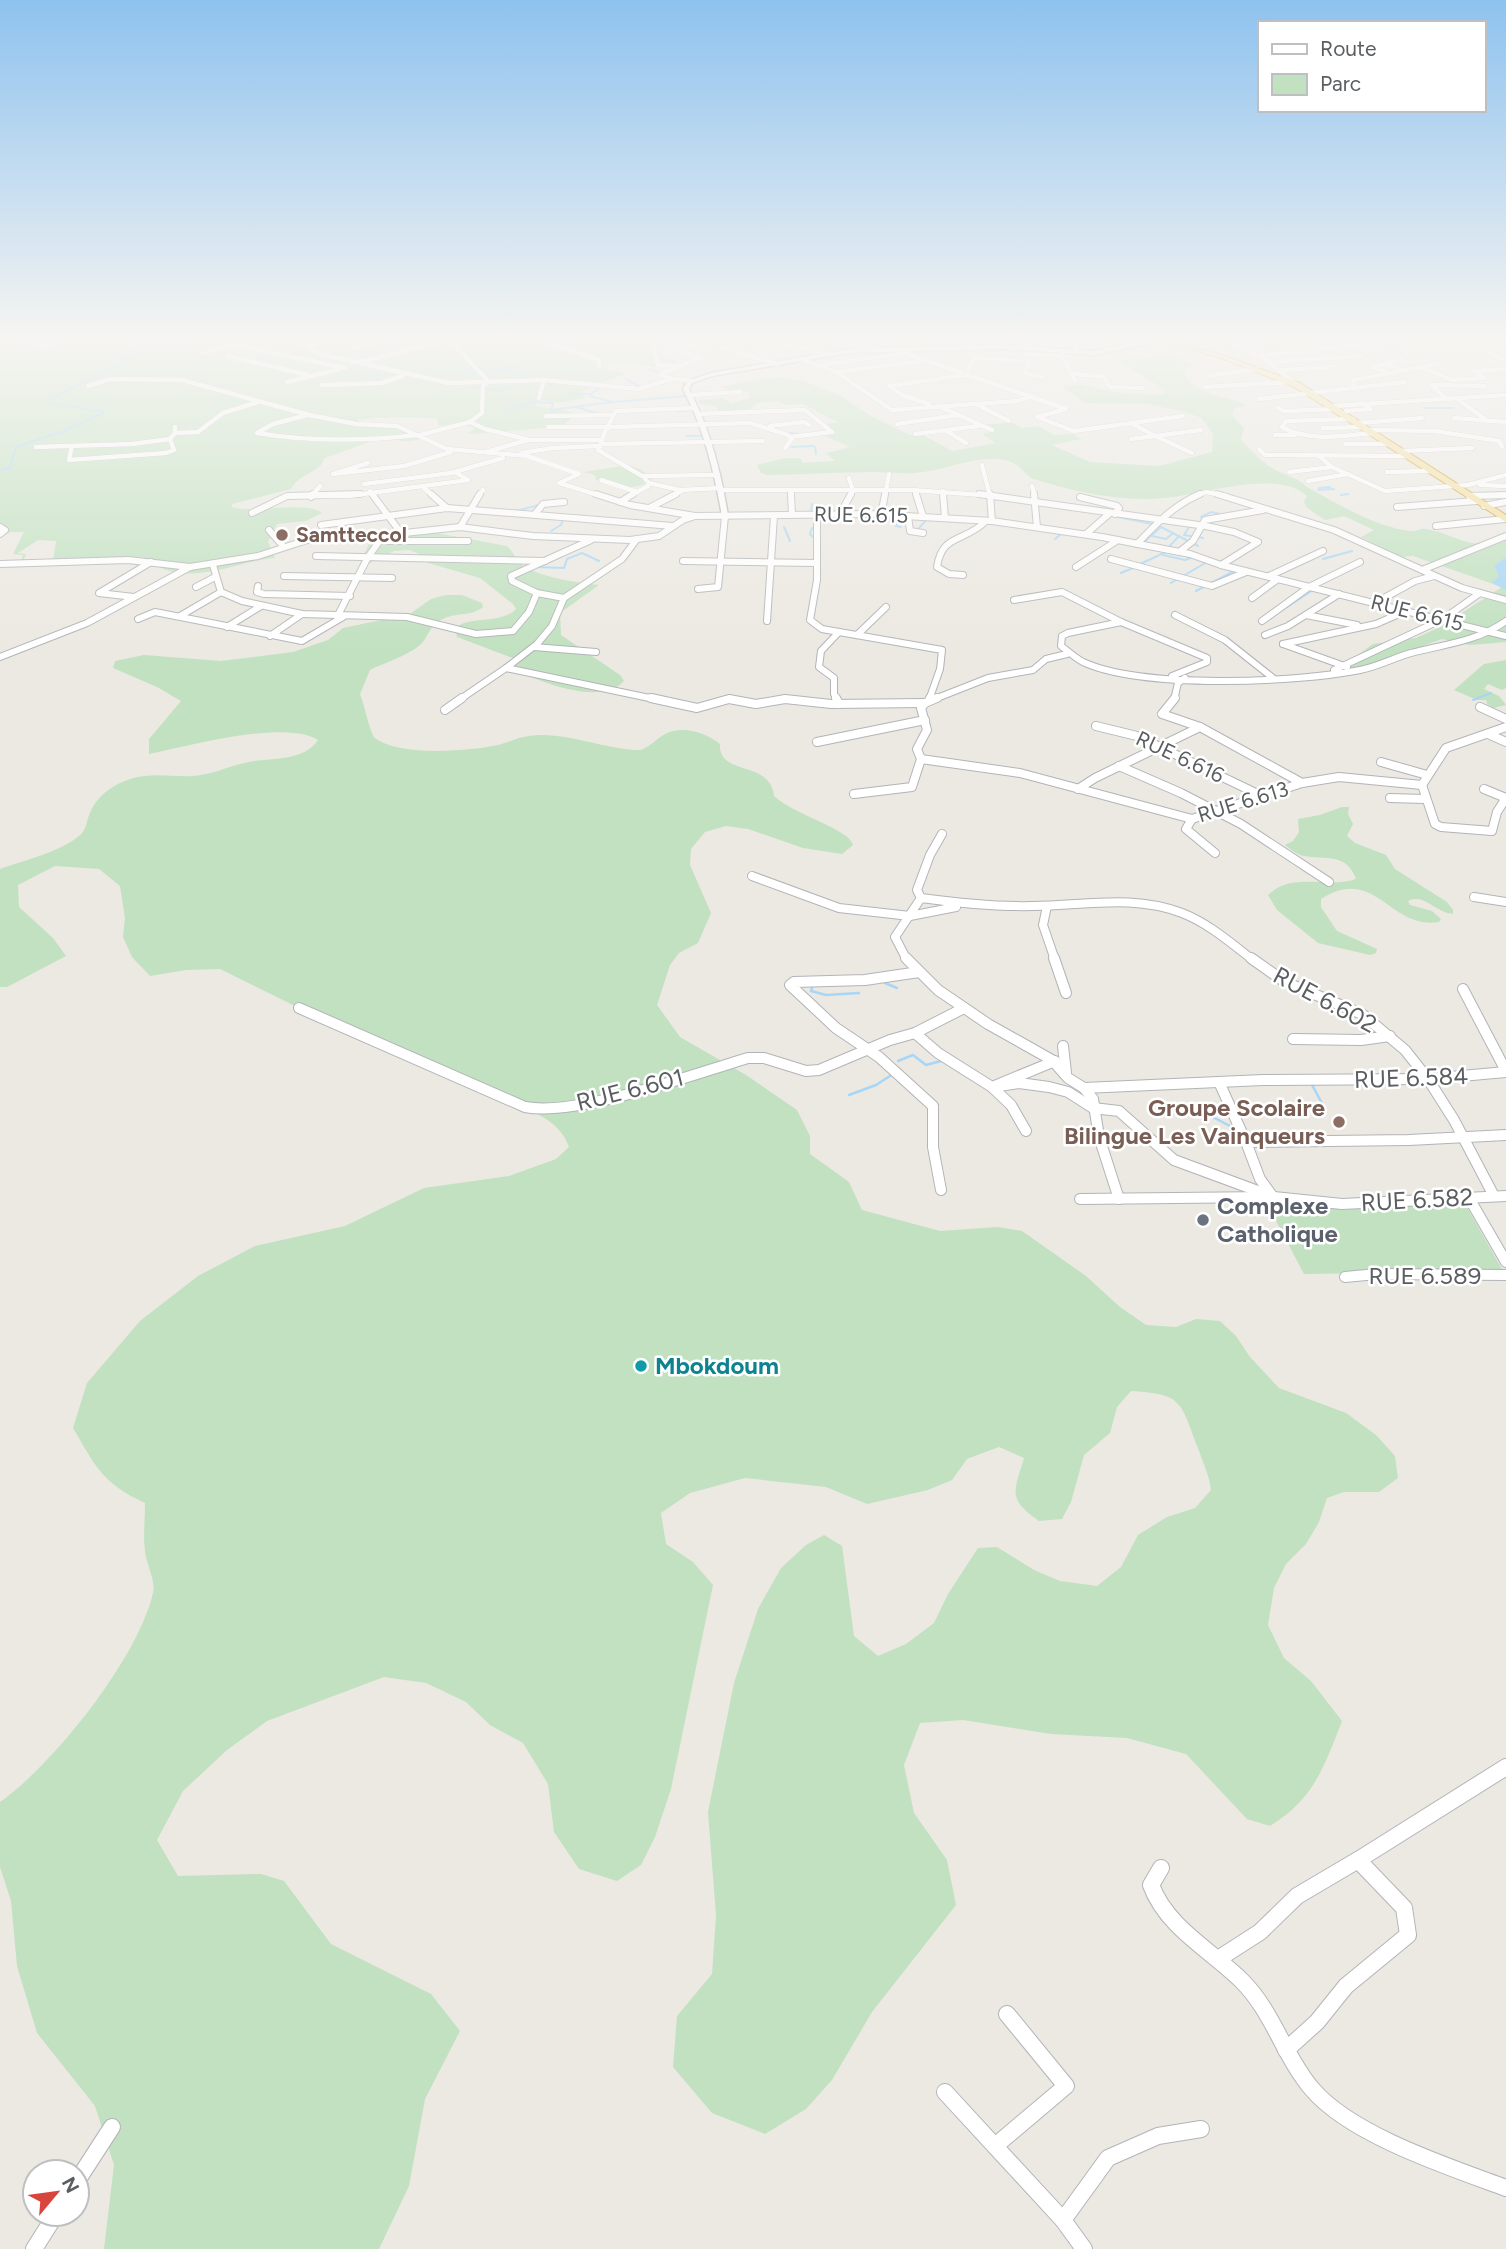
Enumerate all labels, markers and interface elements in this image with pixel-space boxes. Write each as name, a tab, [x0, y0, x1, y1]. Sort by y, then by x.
legend	[1258, 21, 1485, 112]
text: Route	[1320, 36, 1376, 61]
text: Parc	[1320, 71, 1361, 96]
street label: RUE 6.615	[814, 501, 908, 528]
place label: Samtteccol	[296, 522, 407, 547]
marker: Samtteccol	[274, 527, 290, 543]
street label: RUE 6.615	[1368, 589, 1466, 636]
street label: RUE 6.616	[1132, 725, 1228, 788]
street label: RUE 6.613	[1194, 776, 1291, 827]
street label: RUE 6.602	[1268, 960, 1382, 1039]
street label: RUE 6.584	[1353, 1061, 1469, 1094]
street label: RUE 6.601	[573, 1062, 687, 1117]
place label: Groupe Scolaire Bilingue Les Vainqueurs	[1064, 1093, 1325, 1150]
marker: Groupe Scolaire Bilingue Les Vainqueurs	[1331, 1114, 1347, 1130]
street label: RUE 6.582	[1360, 1182, 1474, 1217]
place label: Complexe Catholique	[1217, 1191, 1338, 1248]
marker: Complexe Catholique	[1195, 1212, 1211, 1228]
street label: RUE 6.589	[1369, 1261, 1481, 1290]
place label: Mbokdoum	[655, 1351, 779, 1380]
marker: Mbokdoum	[633, 1358, 649, 1374]
north arrow	[21, 2158, 91, 2228]
text: N	[57, 2173, 84, 2197]

